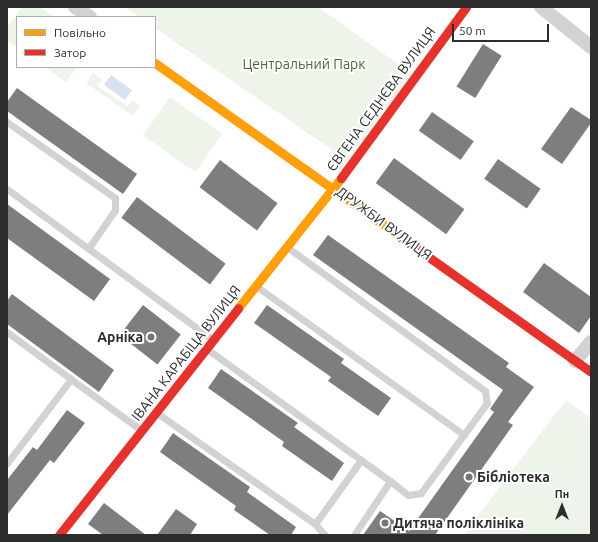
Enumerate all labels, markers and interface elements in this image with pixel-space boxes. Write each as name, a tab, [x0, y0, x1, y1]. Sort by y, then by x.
legend	[16, 16, 156, 68]
scale bar	[454, 16, 551, 42]
street label: ЄВГЕНА СЕДНЄВА ВУЛИЦЯ	[323, 24, 439, 174]
text: 50 m	[459, 24, 486, 37]
text: Повільно	[54, 26, 106, 39]
text: Затор	[54, 46, 86, 59]
park label: Центральний Парк	[242, 56, 366, 72]
street label: ДРУЖБИ ВУЛИЦЯ	[333, 183, 435, 263]
street label: ІВАНА КАРАБІЦА ВУЛИЦЯ	[128, 282, 244, 424]
place label: Арніка	[97, 329, 143, 345]
marker: Арніка	[146, 332, 156, 342]
place label: Бібліотека	[477, 469, 550, 485]
marker: Бібліотека	[464, 472, 474, 482]
north arrow	[542, 486, 582, 526]
text: Пн	[555, 488, 569, 500]
place label: Дитяча поліклініка	[393, 515, 524, 531]
marker: Дитяча поліклініка	[380, 518, 390, 528]

